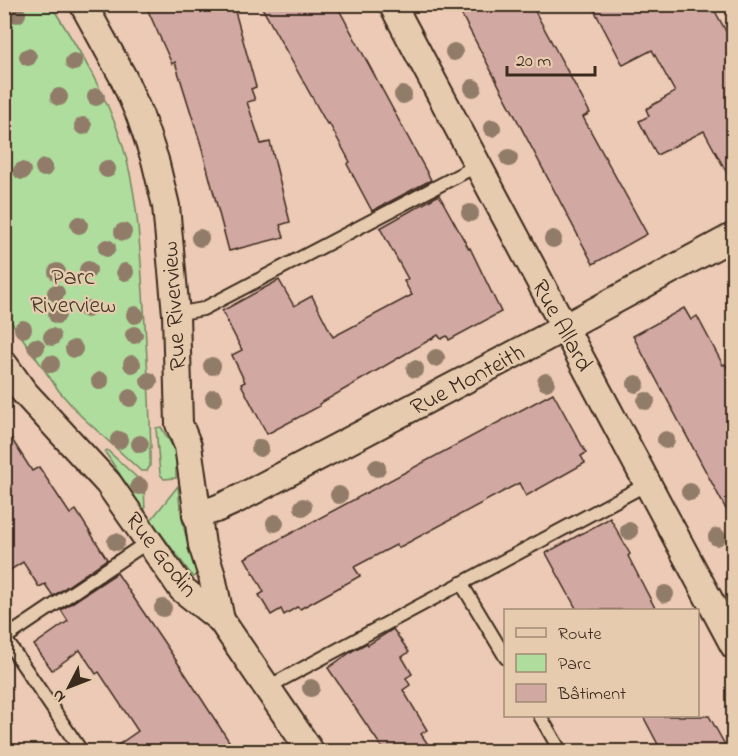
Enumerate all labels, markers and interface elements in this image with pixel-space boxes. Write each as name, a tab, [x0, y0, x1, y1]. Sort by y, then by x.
scale bar	[507, 39, 596, 77]
text: 20 m	[516, 49, 551, 75]
street label: Rue Riverview	[154, 240, 197, 372]
park label: Parc Riverview	[30, 261, 116, 324]
street label: Rue Allard	[521, 274, 601, 379]
street label: Rue Monteith	[405, 336, 532, 426]
street label: Rue Godin	[115, 505, 205, 606]
legend	[504, 609, 699, 717]
text: Route	[558, 622, 603, 648]
text: Parc	[558, 652, 591, 678]
north arrow	[39, 657, 99, 717]
text: Bâtiment	[557, 682, 626, 708]
text: N	[47, 684, 72, 708]

